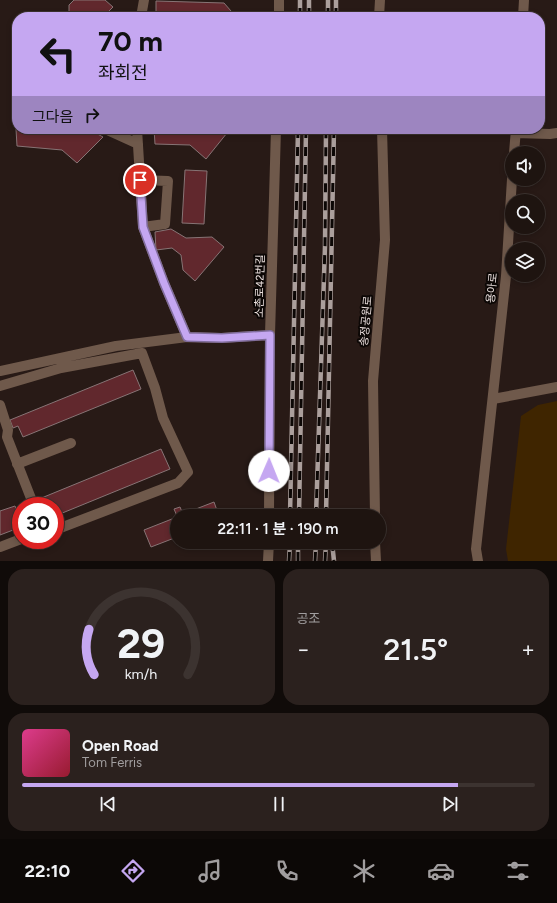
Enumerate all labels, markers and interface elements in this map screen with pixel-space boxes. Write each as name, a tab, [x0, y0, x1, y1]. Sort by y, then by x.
text: 70 m	[98, 24, 163, 58]
icon: left	[32, 28, 84, 80]
text: 좌회전	[98, 62, 148, 84]
icon: right	[81, 104, 103, 126]
text: 그다음	[32, 108, 73, 126]
map controls	[505, 146, 545, 282]
button: sound	[505, 146, 545, 186]
pin	[123, 163, 157, 197]
icon: arrive	[129, 169, 151, 191]
button: search	[505, 194, 545, 234]
button: layers	[505, 242, 545, 282]
street label: 소촌로42번길	[253, 254, 267, 318]
street label: 용아로	[484, 272, 500, 304]
street label: 송정공원로	[357, 295, 375, 347]
position arrow	[248, 450, 290, 492]
speed limit sign: 30	[12, 497, 64, 549]
text: 22:11 · 1 분 · 190 m	[218, 520, 338, 538]
text: 공조	[297, 611, 320, 626]
text: 29	[117, 618, 165, 668]
text: 21.5°	[383, 631, 448, 668]
text: −	[297, 636, 310, 663]
text: +	[521, 636, 535, 663]
text: km/h	[125, 665, 158, 683]
text: Open Road	[82, 737, 159, 755]
text: Tom Ferris	[82, 755, 142, 770]
icon: previous	[97, 793, 119, 815]
icon: pause	[268, 793, 290, 815]
icon: next	[439, 793, 461, 815]
icon: directions	[119, 857, 147, 885]
icon: music	[196, 857, 224, 885]
icon: phone	[273, 857, 301, 885]
icon: climate	[350, 857, 378, 885]
icon: car	[427, 857, 455, 885]
icon: filters	[504, 857, 532, 885]
text: 22:10	[25, 860, 70, 882]

